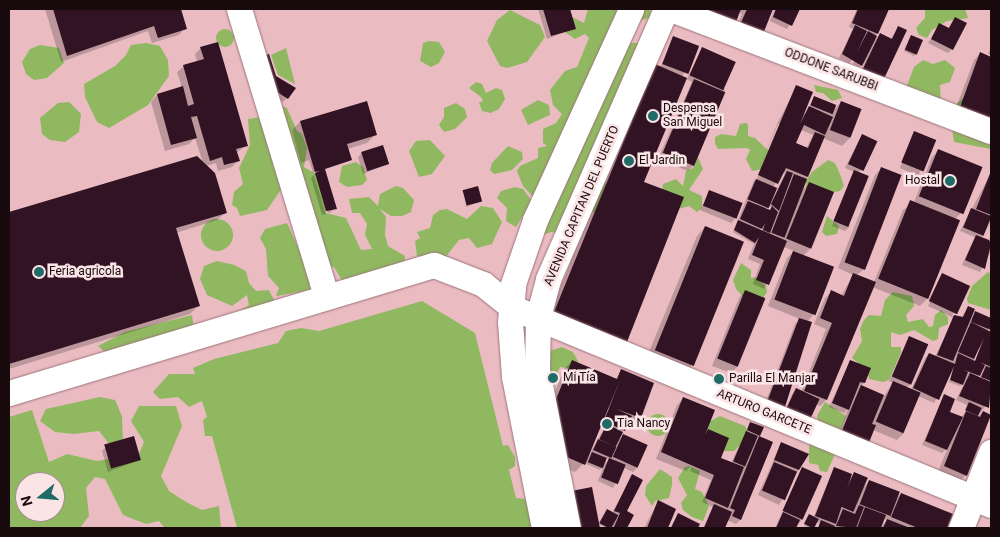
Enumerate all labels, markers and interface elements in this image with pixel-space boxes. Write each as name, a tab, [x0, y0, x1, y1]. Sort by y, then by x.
street label: ODDONE SARUBBI	[782, 46, 880, 94]
place label: Despensa San Miguel	[663, 102, 722, 130]
marker: Despensa San Miguel	[647, 110, 659, 122]
street label: AVENIDA CAPITAN DEL PUERTO	[542, 124, 622, 288]
place label: El Jardin	[639, 154, 685, 168]
marker: El Jardin	[623, 155, 635, 167]
place label: Hostal	[905, 174, 940, 188]
marker: Hostal	[944, 175, 956, 187]
place label: Feria agricola	[49, 265, 121, 279]
marker: Feria agricola	[33, 266, 45, 278]
place label: Mi Tía	[563, 371, 596, 385]
marker: Mi Tía	[547, 372, 559, 384]
place label: Parilla El Manjar	[729, 372, 815, 386]
marker: Parilla El Manjar	[713, 373, 725, 385]
street label: ARTURO GARCETE	[715, 387, 813, 437]
place label: Tia Nancy	[617, 417, 670, 431]
marker: Tia Nancy	[601, 418, 613, 430]
north arrow	[15, 472, 65, 522]
text: N	[18, 494, 36, 508]

